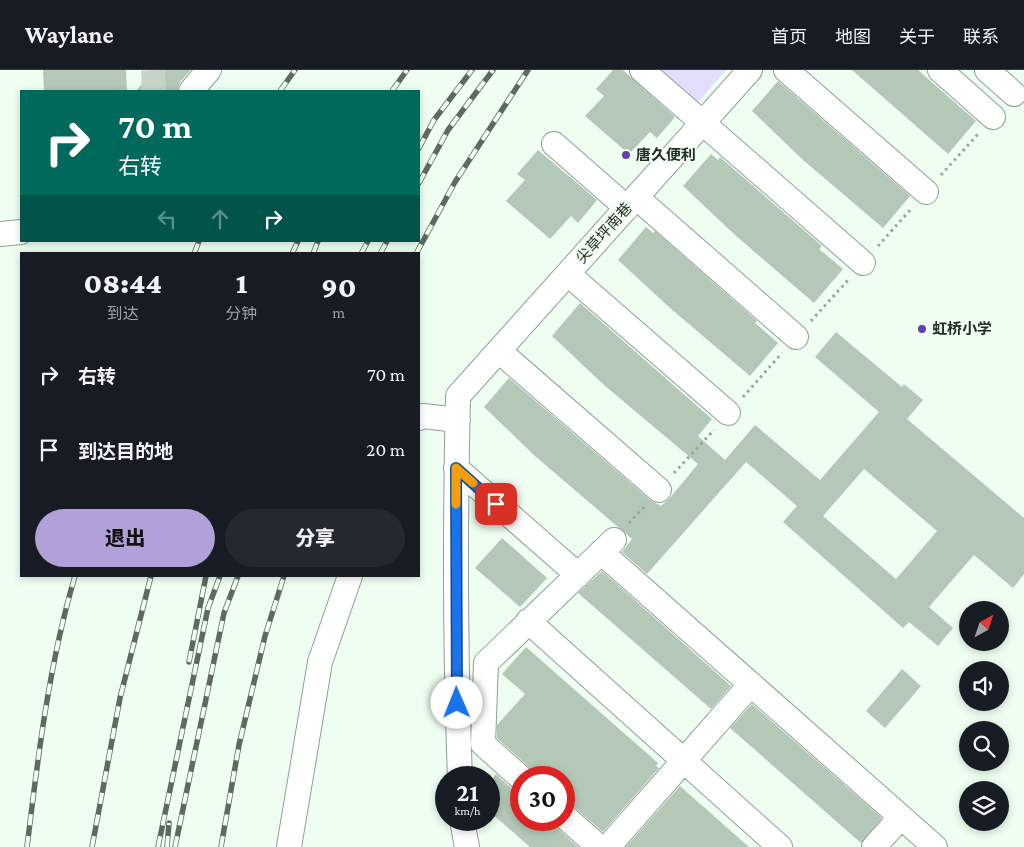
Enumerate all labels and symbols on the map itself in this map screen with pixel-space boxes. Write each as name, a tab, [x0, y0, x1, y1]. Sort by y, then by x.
place label: 唐久便利	[636, 147, 696, 163]
marker: 唐久便利	[620, 149, 632, 161]
street label: 尖草坪南巷	[573, 200, 635, 266]
place label: 虹桥小学	[932, 320, 992, 337]
marker: 虹桥小学	[916, 323, 928, 335]
pin	[475, 483, 517, 525]
north arrow	[959, 601, 1009, 651]
position arrow	[430, 676, 482, 728]
speed limit sign: 30	[510, 766, 575, 831]

